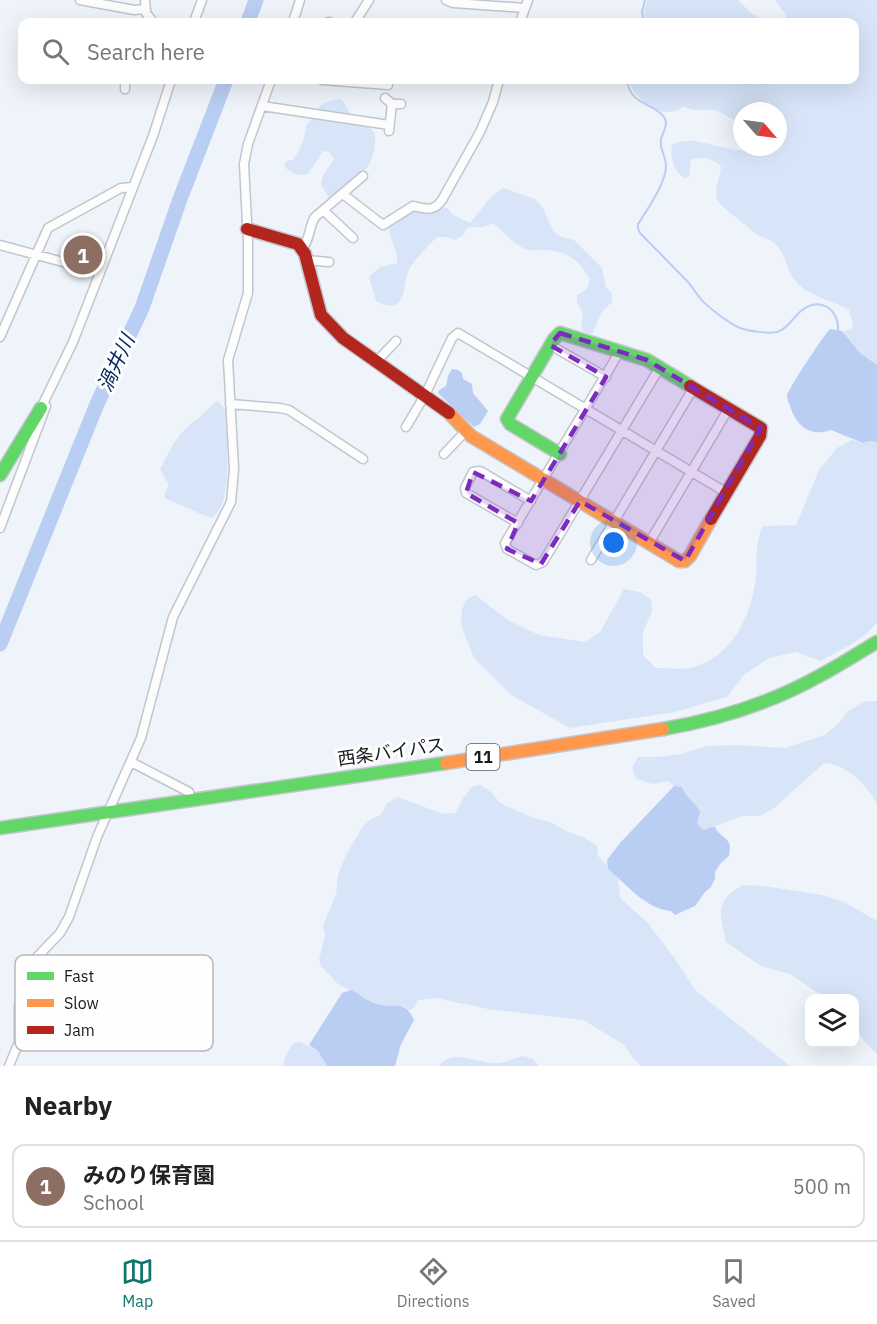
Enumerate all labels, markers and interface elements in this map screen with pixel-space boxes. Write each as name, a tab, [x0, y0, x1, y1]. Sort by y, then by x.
search box	[18, 18, 859, 84]
icon: search	[39, 35, 72, 68]
text: Search here	[87, 37, 205, 66]
north arrow	[733, 102, 787, 156]
pin: 1	[64, 232, 103, 278]
water label: 渦井川	[91, 328, 141, 396]
your location	[599, 528, 628, 557]
street label: 西条バイパス	[336, 733, 446, 770]
road number: 11	[466, 744, 500, 770]
legend	[15, 955, 213, 1051]
text: Fast	[64, 966, 94, 986]
text: Slow	[64, 993, 99, 1013]
map controls	[805, 994, 859, 1048]
button: layers	[805, 994, 859, 1048]
text: Jam	[64, 1020, 95, 1040]
text: Nearby	[24, 1088, 112, 1122]
text: みのり保育園	[83, 1160, 215, 1189]
text: 1	[40, 1173, 52, 1200]
text: 500 m	[793, 1173, 851, 1200]
text: School	[83, 1189, 144, 1216]
tab: Map	[121, 1255, 154, 1311]
tab: Directions	[397, 1255, 470, 1311]
tab: Saved	[712, 1255, 756, 1311]

